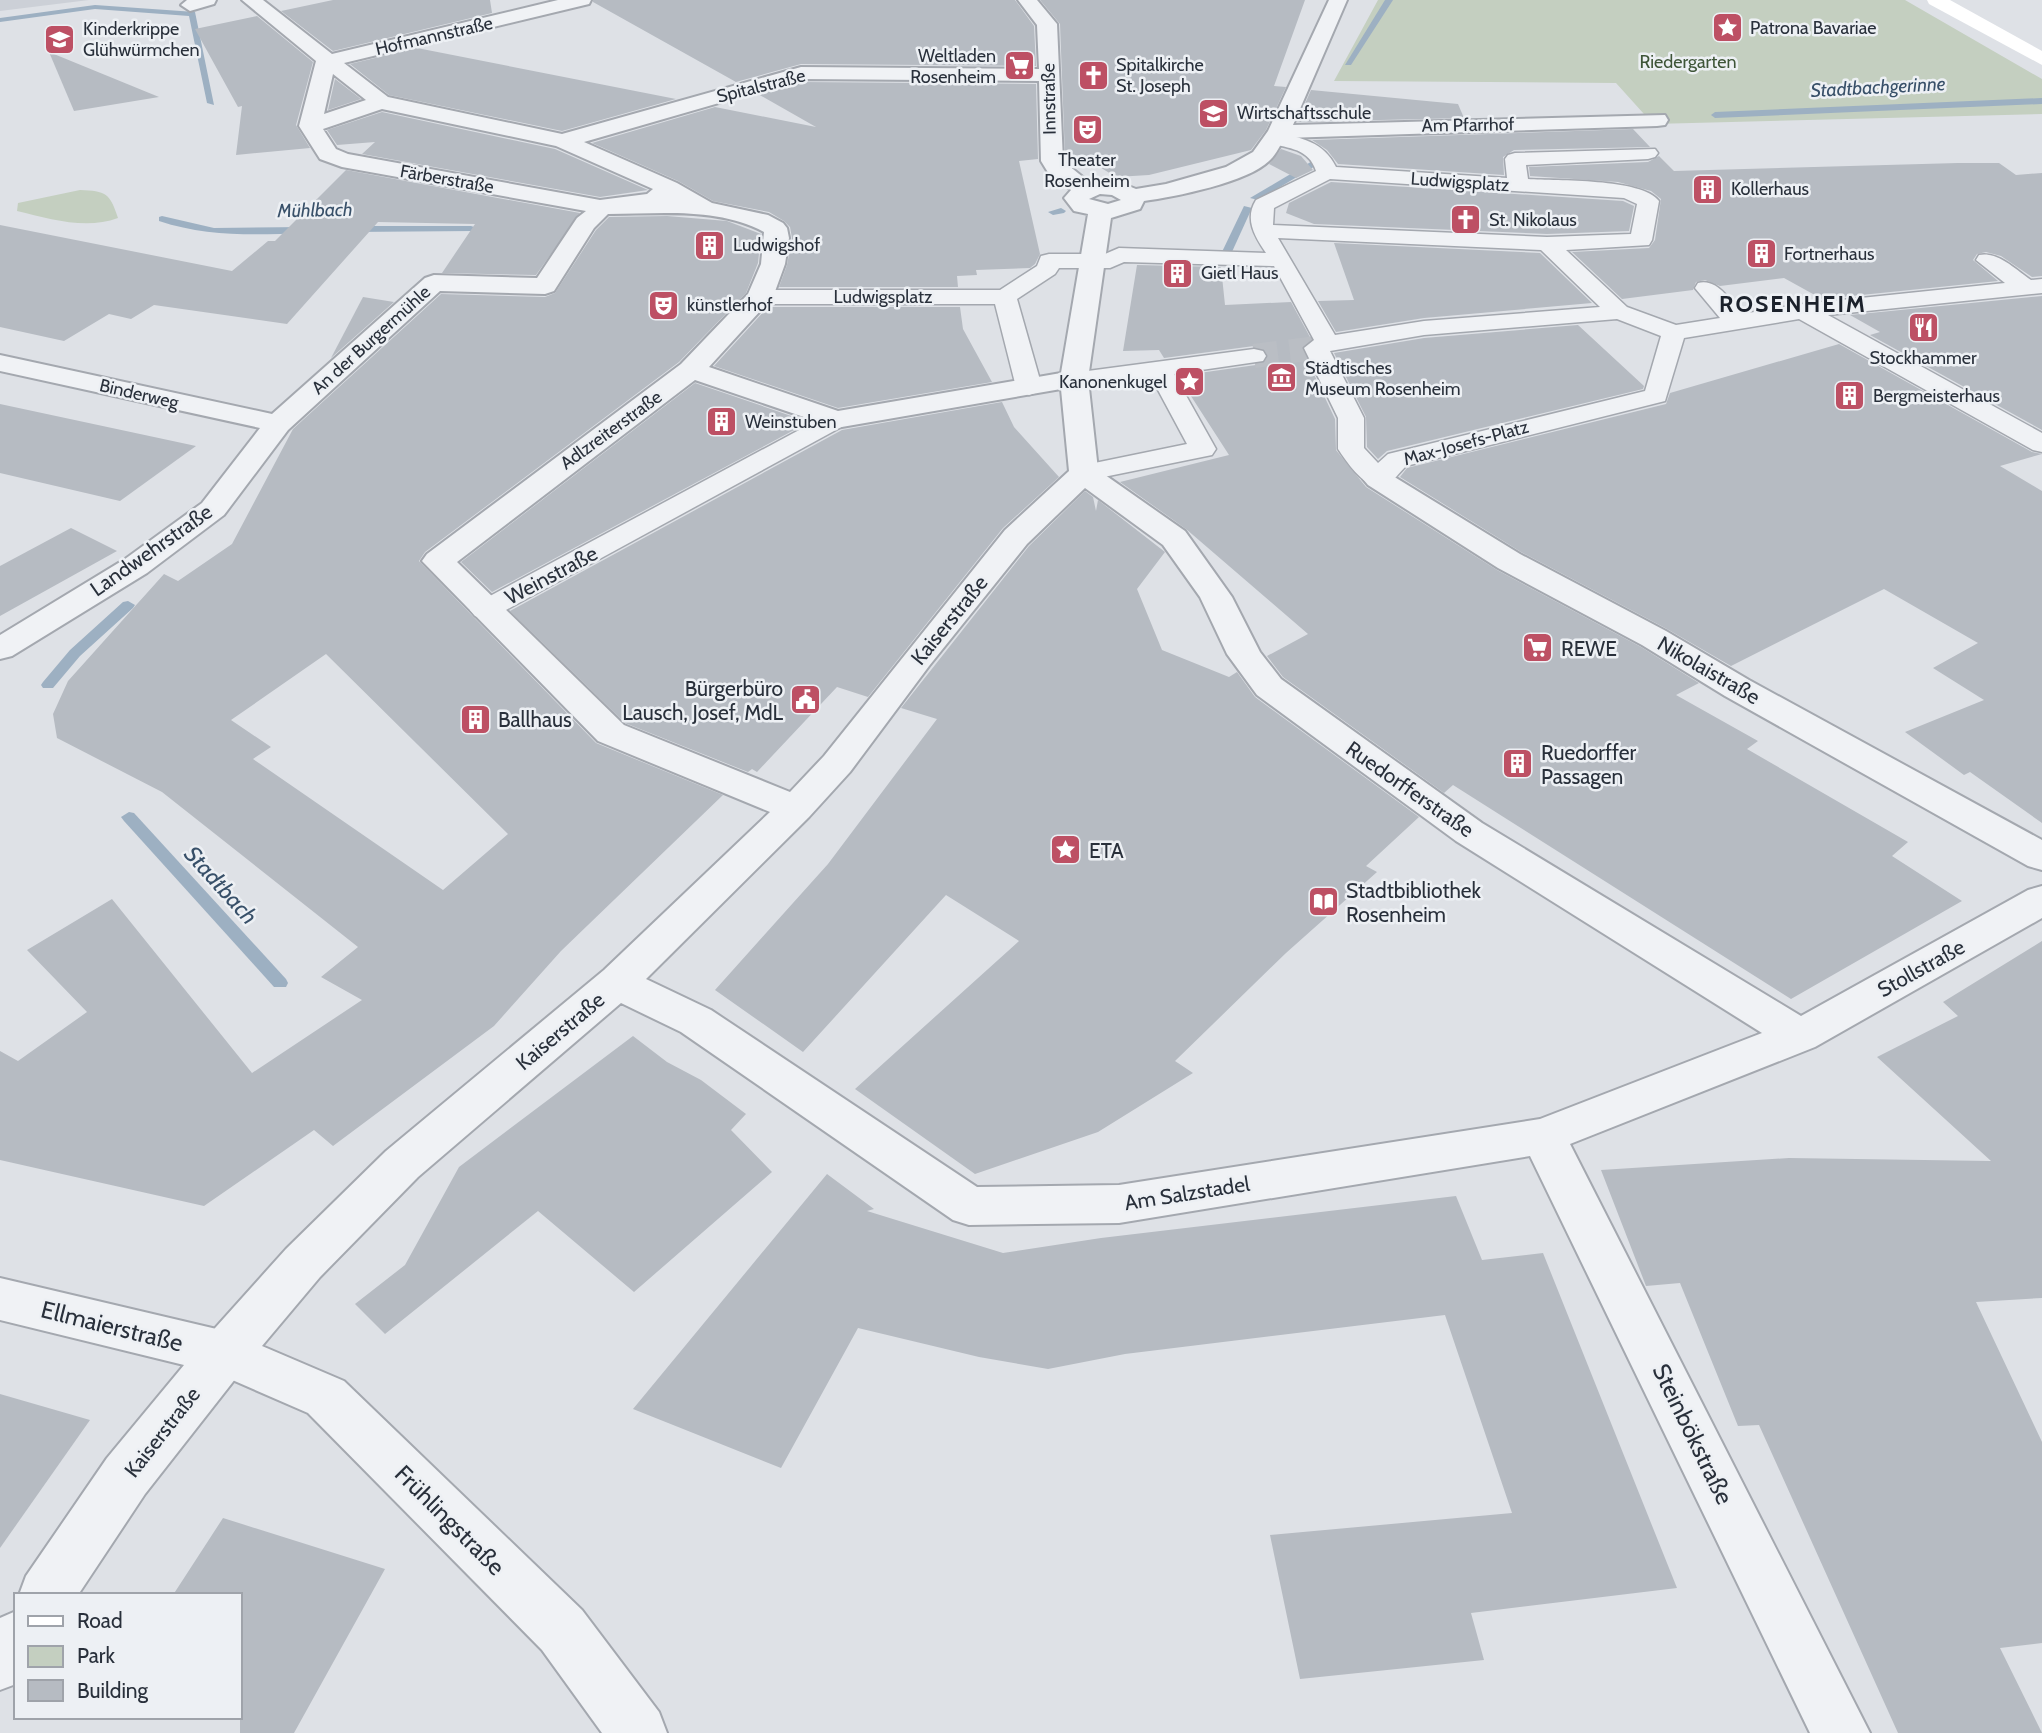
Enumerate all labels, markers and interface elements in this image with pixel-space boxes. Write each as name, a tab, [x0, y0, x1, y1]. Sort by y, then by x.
place icon: Patrona Bavariae	[1710, 11, 1744, 45]
street label: Hofmannstraße	[373, 12, 495, 60]
place label: Patrona Bavariae	[1750, 17, 1877, 39]
place label: Kinderkrippe Glühwürmchen	[83, 18, 199, 61]
school or university icon: Kinderkrippe Glühwürmchen	[43, 22, 77, 56]
place label: Weltladen Rosenheim	[910, 45, 996, 88]
supermarket icon: Weltladen Rosenheim	[1002, 49, 1036, 83]
park label: Riedergarten	[1639, 51, 1737, 73]
place label: Spitalkirche St. Joseph	[1116, 54, 1204, 97]
church icon: Spitalkirche St. Joseph	[1076, 58, 1110, 92]
street label: Innstraße	[1037, 63, 1061, 135]
street label: Spitalstraße	[714, 64, 808, 108]
water label: Stadtbachgerinne	[1810, 72, 1946, 102]
school or university icon: Wirtschaftsschule	[1197, 96, 1231, 130]
place label: Wirtschaftsschule	[1237, 102, 1371, 124]
theatre icon: Theater Rosenheim	[1070, 112, 1104, 146]
street label: Am Pfarrhof	[1421, 113, 1515, 137]
place label: Theater Rosenheim	[1044, 149, 1130, 192]
street label: Färberstraße	[398, 160, 496, 198]
street label: Ludwigsplatz	[1410, 168, 1511, 196]
building icon: Kollerhaus	[1691, 172, 1725, 206]
place label: Kollerhaus	[1731, 178, 1809, 200]
water label: Mühlbach	[276, 198, 353, 222]
church icon: St. Nikolaus	[1449, 203, 1483, 237]
place label: St. Nikolaus	[1489, 209, 1577, 231]
building icon: Ludwigshof	[693, 228, 727, 262]
place label: Ludwigshof	[733, 234, 820, 256]
building icon: Fortnerhaus	[1744, 237, 1778, 271]
place label: Fortnerhaus	[1784, 243, 1875, 265]
building icon: Gietl Haus	[1161, 256, 1195, 290]
place label: Gietl Haus	[1201, 262, 1278, 284]
street label: An der Burgermühle	[307, 281, 435, 399]
street label: Ludwigsplatz	[834, 286, 933, 308]
theatre icon: künstlerhof	[647, 288, 681, 322]
district label: ROSENHEIM	[1719, 290, 1867, 318]
place label: künstlerhof	[687, 294, 773, 316]
restaurant icon: Stockhammer	[1906, 311, 1940, 345]
place label: Stockhammer	[1869, 347, 1977, 369]
place label: Städtisches Museum Rosenheim	[1305, 357, 1461, 400]
museum icon: Städtisches Museum Rosenheim	[1265, 361, 1299, 395]
place icon: Kanonenkugel	[1173, 365, 1207, 399]
place label: Kanonenkugel	[1059, 371, 1168, 393]
street label: Binderweg	[97, 374, 182, 414]
building icon: Bergmeisterhaus	[1833, 379, 1867, 413]
place label: Bergmeisterhaus	[1873, 385, 2000, 407]
street label: Adlzreiterstraße	[556, 386, 666, 474]
building icon: Weinstuben	[705, 405, 739, 439]
place label: Weinstuben	[745, 411, 837, 433]
street label: Max-Josefs-Platz	[1401, 416, 1531, 470]
street label: Landwehrstraße	[85, 499, 217, 601]
street label: Weinstraße	[501, 540, 602, 610]
street label: Kaiserstraße	[905, 570, 993, 670]
supermarket icon: REWE	[1521, 631, 1555, 665]
street label: Nikolaistraße	[1653, 631, 1765, 709]
place label: REWE	[1561, 636, 1617, 661]
place label: Bürgerbüro Lausch, Josef, MdL	[622, 676, 783, 725]
public building icon: Bürgerbüro Lausch, Josef, MdL	[789, 683, 823, 717]
building icon: Ballhaus	[458, 702, 492, 736]
place label: Ballhaus	[498, 707, 572, 732]
street label: Ruedorfferstraße	[1341, 736, 1479, 842]
place label: Ruedorffer Passagen	[1541, 740, 1636, 789]
building icon: Ruedorffer Passagen	[1501, 747, 1535, 781]
place icon: ETA	[1049, 833, 1083, 867]
place label: ETA	[1089, 838, 1124, 863]
water label: Stadtbach	[179, 840, 263, 930]
place label: Stadtbibliothek Rosenheim	[1346, 878, 1482, 927]
library icon: Stadtbibliothek Rosenheim	[1306, 885, 1340, 919]
street label: Stollstraße	[1873, 934, 1969, 1002]
street label: Kaiserstraße	[511, 987, 609, 1075]
street label: Am Salzstadel	[1123, 1171, 1251, 1215]
street label: Ellmaierstraße	[38, 1294, 186, 1358]
street label: Steinbökstraße	[1646, 1359, 1740, 1509]
street label: Kaiserstraße	[119, 1382, 205, 1482]
street label: Frühlingstraße	[389, 1459, 511, 1581]
legend	[14, 1593, 242, 1719]
text: Road	[77, 1608, 123, 1633]
text: Park	[77, 1643, 115, 1668]
text: Building	[77, 1678, 149, 1703]

